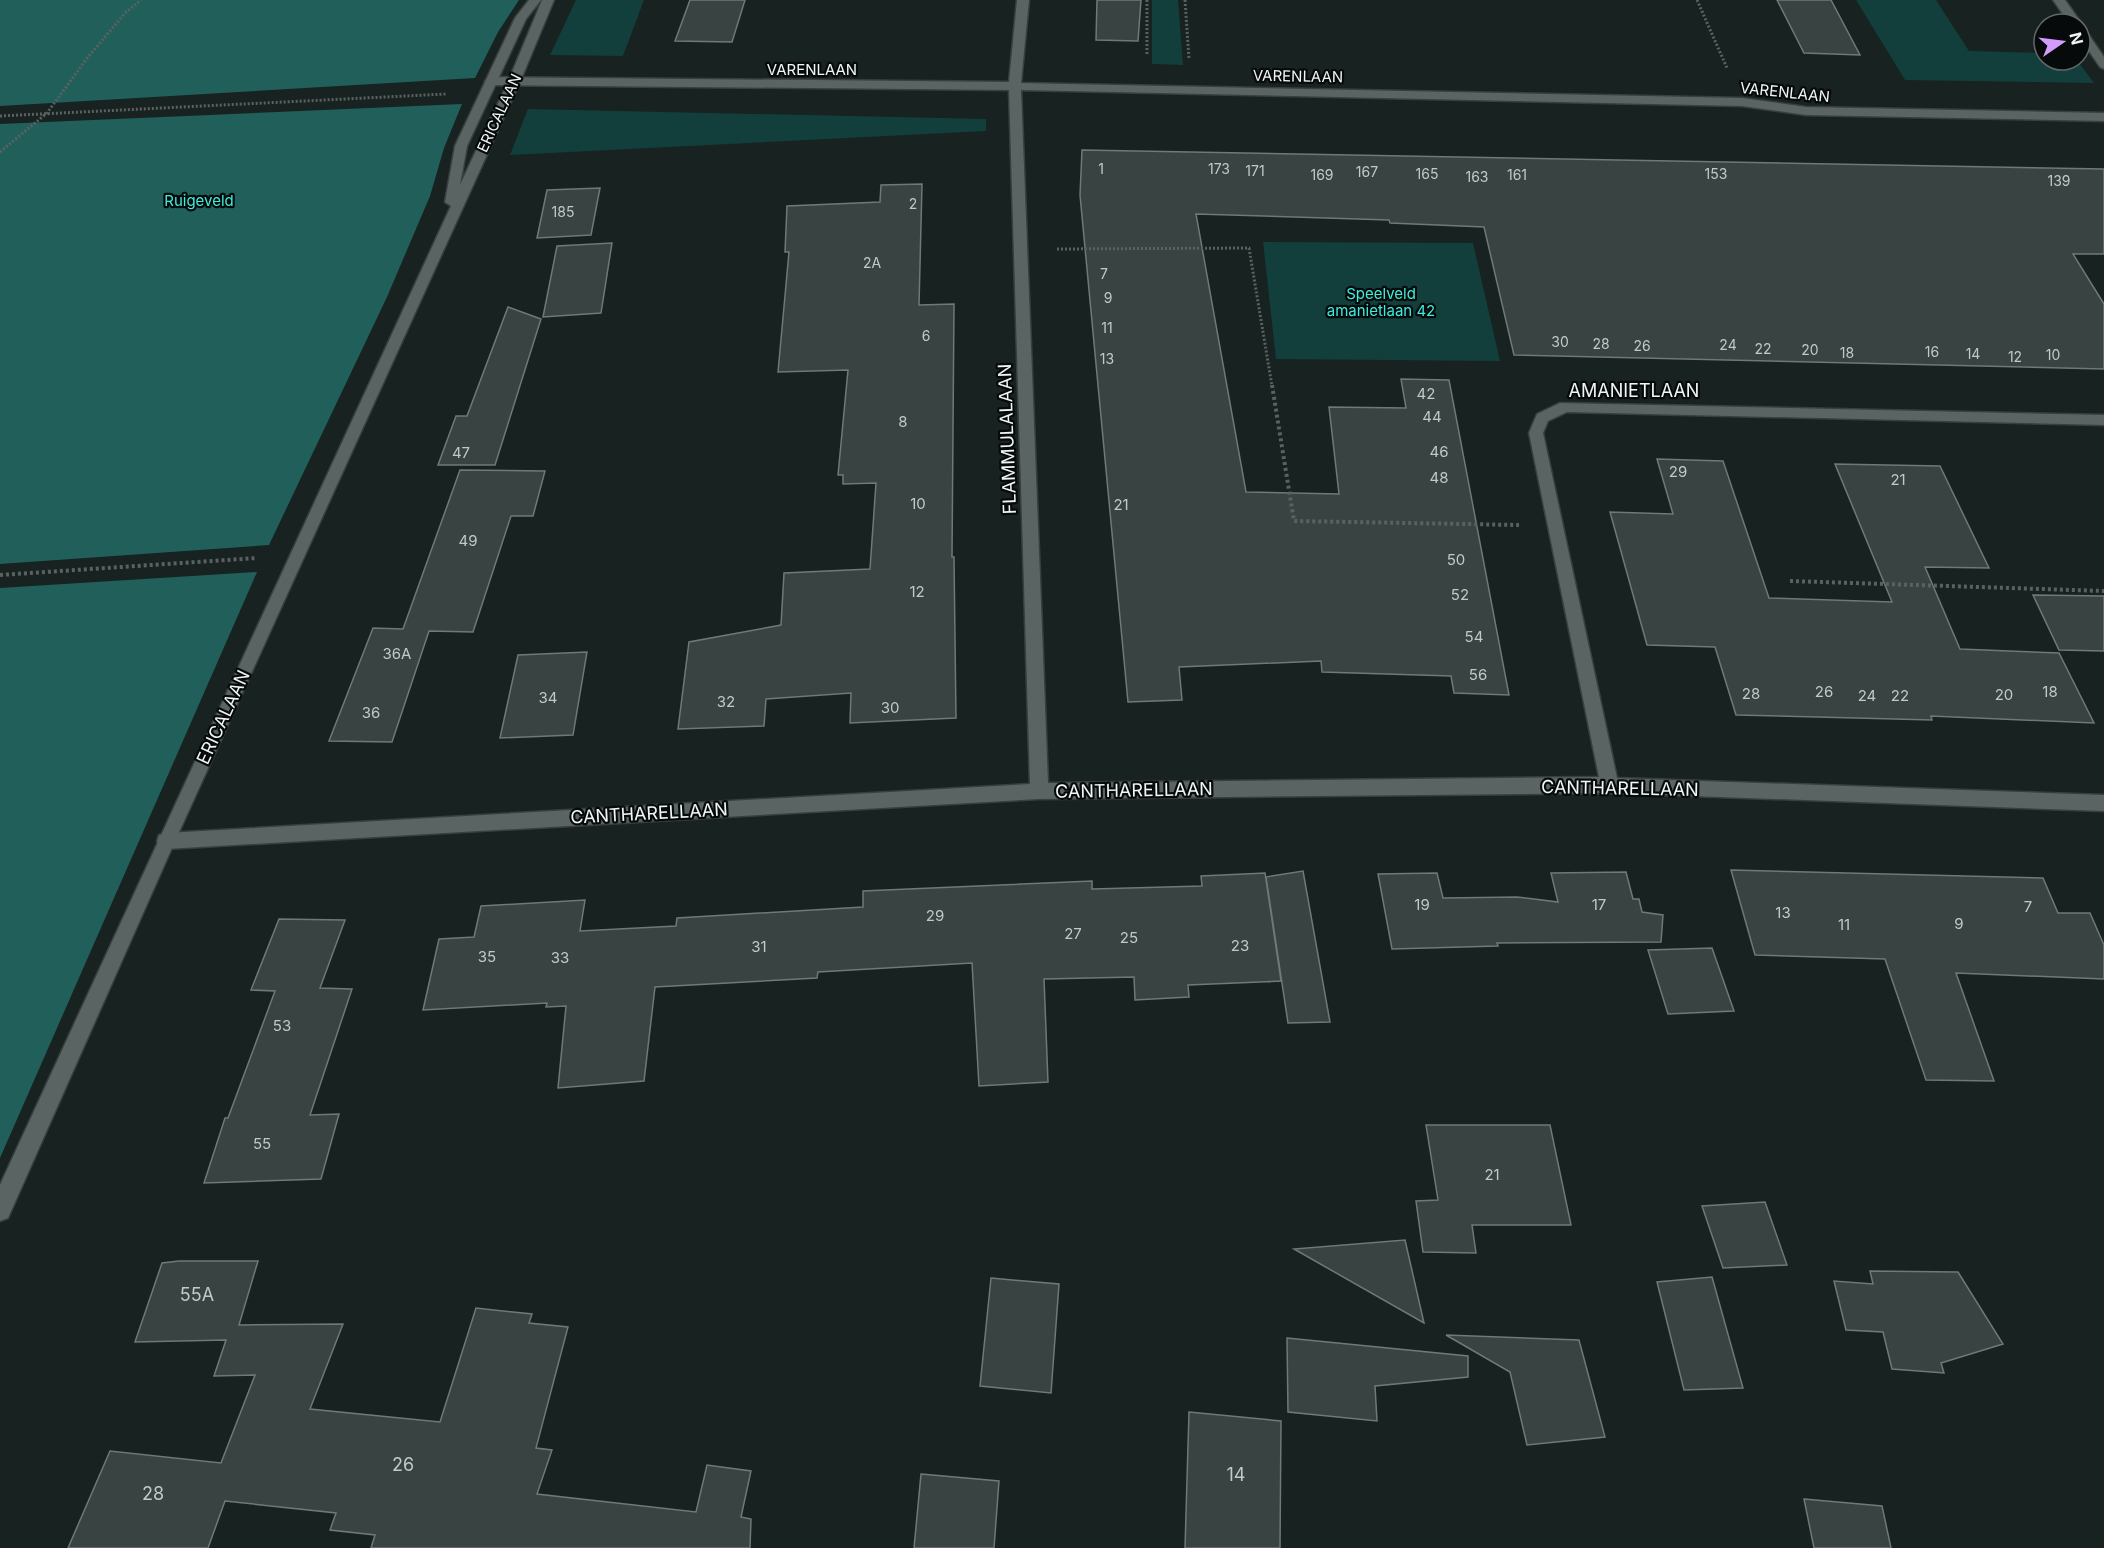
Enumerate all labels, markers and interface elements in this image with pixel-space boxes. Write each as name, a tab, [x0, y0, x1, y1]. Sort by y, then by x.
north arrow	[2032, 12, 2092, 72]
text: N	[2065, 30, 2088, 47]
street label: VARENLAAN	[767, 60, 857, 79]
street label: VARENLAAN	[1253, 66, 1343, 86]
street label: ERICALAAN	[473, 71, 525, 155]
street label: VARENLAAN	[1739, 78, 1831, 106]
house number: 1	[1098, 160, 1104, 177]
house number: 173	[1208, 160, 1230, 177]
house number: 171	[1245, 162, 1265, 179]
house number: 167	[1356, 163, 1378, 180]
house number: 165	[1416, 165, 1438, 182]
house number: 153	[1705, 165, 1727, 182]
house number: 169	[1310, 166, 1334, 183]
house number: 161	[1507, 166, 1527, 183]
house number: 163	[1465, 168, 1489, 185]
house number: 139	[2047, 172, 2071, 189]
park label: Ruigeveld	[164, 191, 234, 210]
house number: 2	[909, 195, 917, 212]
house number: 185	[552, 203, 574, 220]
house number: 2A	[863, 254, 881, 271]
house number: 7	[1100, 265, 1108, 282]
park label: Speelveld amanietlaan 42	[1327, 284, 1435, 320]
house number: 9	[1104, 289, 1112, 306]
house number: 11	[1101, 319, 1113, 336]
house number: 6	[922, 327, 930, 344]
house number: 30	[1551, 333, 1569, 350]
house number: 28	[1592, 335, 1610, 352]
house number: 24	[1719, 336, 1737, 353]
house number: 26	[1633, 337, 1651, 354]
house number: 22	[1754, 340, 1772, 357]
house number: 20	[1801, 341, 1819, 358]
house number: 16	[1925, 343, 1939, 360]
house number: 18	[1840, 344, 1854, 361]
house number: 14	[1966, 345, 1980, 362]
house number: 10	[2046, 346, 2060, 363]
house number: 12	[2008, 348, 2022, 365]
house number: 13	[1100, 350, 1114, 367]
street label: FLAMMULALAAN	[994, 363, 1020, 515]
street label: AMANIETLAAN	[1569, 380, 1699, 401]
house number: 42	[1417, 384, 1435, 403]
house number: 44	[1422, 407, 1442, 426]
house number: 8	[898, 412, 908, 431]
house number: 46	[1430, 442, 1449, 461]
house number: 47	[452, 443, 470, 462]
house number: 29	[1669, 462, 1687, 481]
house number: 48	[1430, 468, 1448, 487]
house number: 21	[1890, 470, 1906, 489]
house number: 10	[910, 494, 926, 513]
house number: 21	[1113, 495, 1129, 514]
house number: 49	[459, 531, 478, 550]
house number: 50	[1447, 550, 1465, 569]
house number: 12	[909, 582, 925, 601]
house number: 52	[1451, 585, 1469, 604]
house number: 54	[1465, 627, 1483, 646]
house number: 36A	[383, 644, 411, 663]
house number: 56	[1469, 665, 1487, 684]
street label: ERICALAAN	[192, 667, 254, 767]
house number: 26	[1815, 682, 1833, 701]
house number: 18	[2042, 682, 2058, 701]
house number: 28	[1742, 684, 1760, 703]
house number: 20	[1995, 685, 2013, 704]
house number: 24	[1858, 686, 1876, 705]
house number: 22	[1891, 686, 1909, 705]
house number: 34	[539, 688, 557, 707]
house number: 32	[717, 692, 735, 711]
house number: 30	[881, 698, 899, 717]
house number: 36	[362, 703, 380, 722]
street label: CANTHARELLAAN	[1541, 776, 1699, 800]
street label: CANTHARELLAAN	[1055, 778, 1213, 802]
street label: CANTHARELLAAN	[570, 798, 728, 828]
house number: 19	[1414, 895, 1430, 914]
house number: 17	[1592, 895, 1606, 914]
house number: 7	[2024, 897, 2032, 916]
house number: 13	[1775, 903, 1791, 922]
house number: 29	[926, 906, 944, 925]
house number: 9	[1954, 914, 1964, 933]
house number: 11	[1838, 915, 1850, 934]
house number: 27	[1064, 924, 1082, 943]
house number: 25	[1120, 928, 1138, 947]
house number: 23	[1231, 936, 1249, 955]
house number: 31	[751, 937, 767, 956]
house number: 35	[478, 947, 496, 966]
house number: 33	[551, 948, 569, 967]
house number: 53	[273, 1016, 291, 1035]
house number: 55	[253, 1134, 271, 1153]
house number: 21	[1484, 1165, 1500, 1184]
house number: 55A	[180, 1284, 214, 1305]
house number: 26	[392, 1454, 414, 1475]
house number: 14	[1227, 1464, 1245, 1485]
house number: 28	[142, 1483, 164, 1504]

